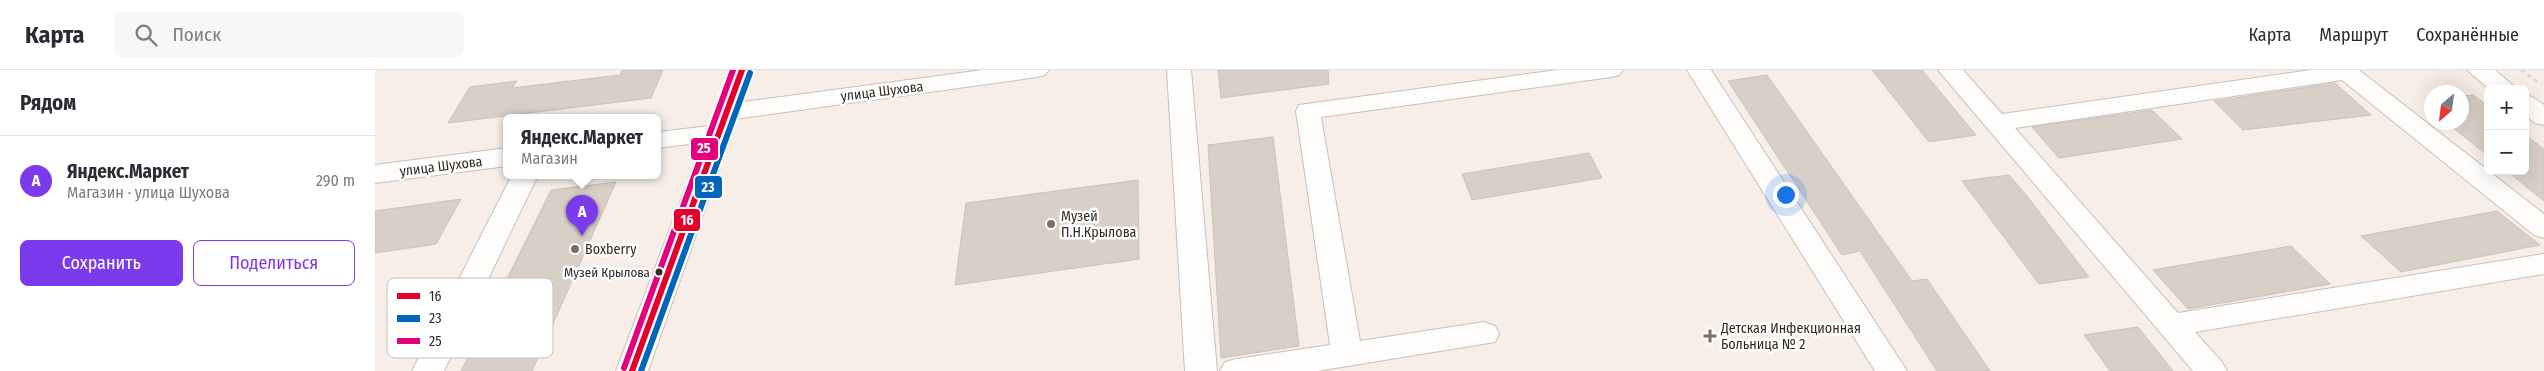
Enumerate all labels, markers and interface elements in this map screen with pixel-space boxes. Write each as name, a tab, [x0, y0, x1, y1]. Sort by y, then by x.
search box	[114, 12, 464, 57]
text: Карта	[25, 21, 84, 49]
icon: search	[132, 21, 160, 49]
text: Поиск	[172, 23, 221, 46]
text: Карта	[2248, 24, 2291, 46]
text: Маршрут	[2319, 24, 2388, 46]
text: Сохранённые	[2416, 24, 2519, 46]
street label: улица Шухова	[840, 78, 925, 105]
north arrow	[2424, 85, 2469, 130]
map controls	[2484, 85, 2529, 175]
button: +	[2484, 85, 2529, 130]
text: Рядом	[20, 90, 76, 116]
popup	[503, 114, 661, 179]
text: Яндекс.Маркет	[521, 126, 643, 149]
button: −	[2484, 130, 2529, 175]
line badge: 25	[690, 137, 719, 161]
text: 25	[696, 140, 711, 157]
text: Магазин	[521, 149, 578, 168]
street label: улица Шухова	[399, 153, 484, 180]
text: Яндекс.Маркет	[67, 160, 189, 183]
text: A	[32, 171, 40, 190]
text: 290 m	[316, 171, 355, 190]
line badge: 23	[694, 175, 723, 199]
text: 23	[700, 179, 715, 196]
your location	[1773, 182, 1799, 208]
text: Магазин · улица Шухова	[67, 183, 230, 202]
pin: A	[566, 195, 598, 236]
line badge: 16	[673, 208, 701, 232]
place label: Музей П.Н.Крылова	[1061, 208, 1137, 241]
text: 16	[680, 212, 694, 229]
marker: Музей П.Н.Крылова	[1045, 218, 1057, 230]
button: Сохранить	[20, 240, 183, 286]
button: Поделиться	[193, 240, 355, 286]
place label: Boxberry	[585, 241, 637, 258]
marker: Boxberry	[569, 243, 581, 255]
place label: Музей Крылова	[564, 265, 650, 280]
marker: Музей Крылова	[654, 267, 664, 277]
legend	[387, 278, 553, 358]
text: 16	[429, 288, 441, 305]
text: 23	[429, 310, 441, 327]
place label: Детская Инфекционная Больница № 2	[1720, 320, 1861, 353]
marker: Детская Инфекционная Больница № 2	[1703, 329, 1717, 343]
text: 25	[429, 333, 442, 350]

